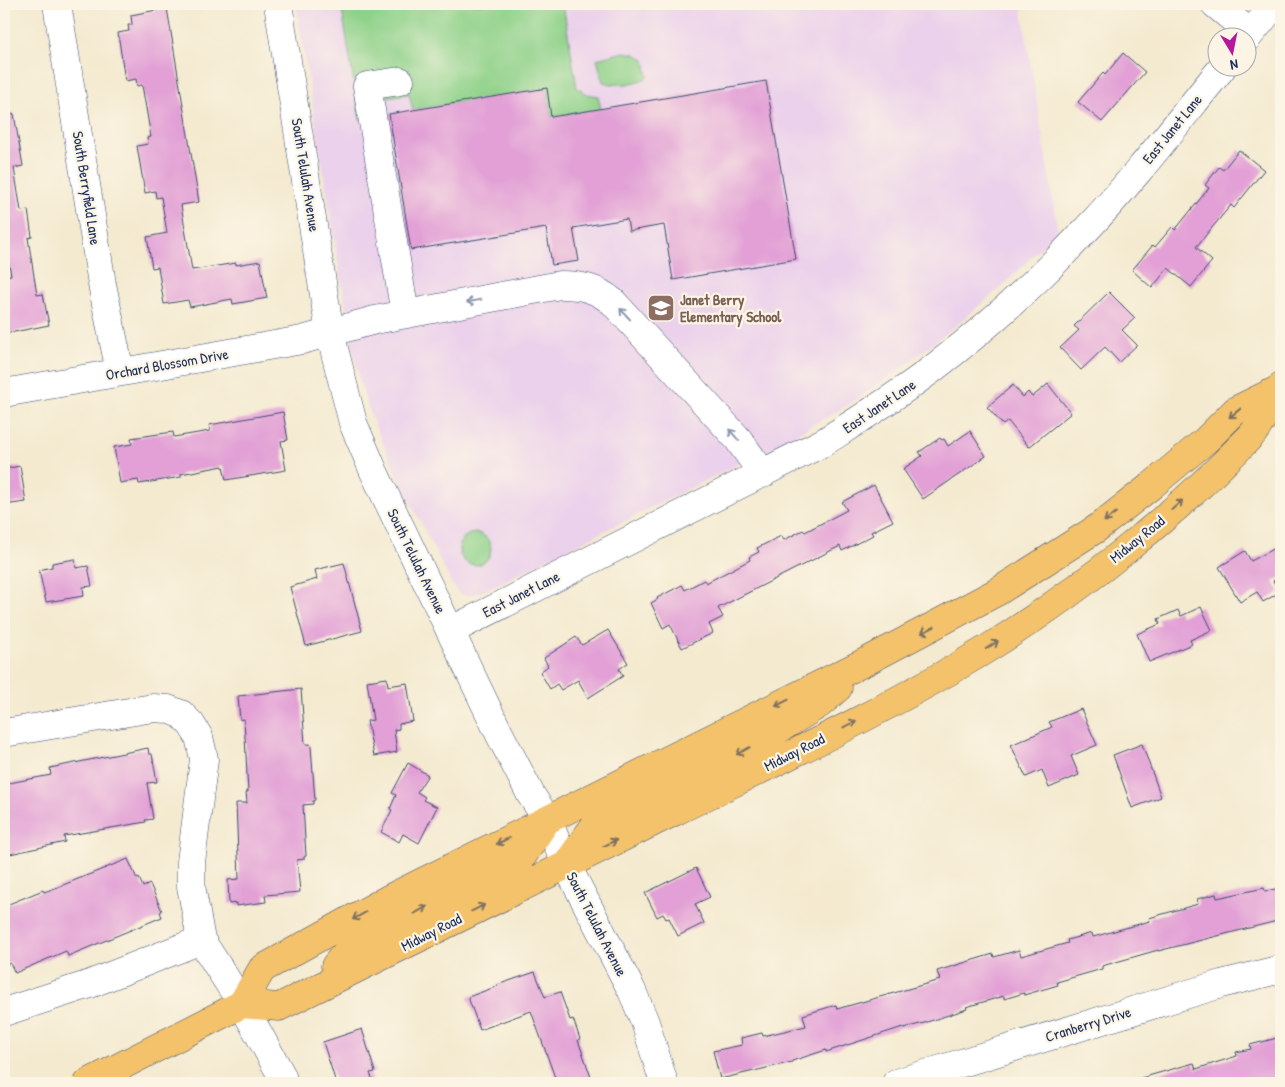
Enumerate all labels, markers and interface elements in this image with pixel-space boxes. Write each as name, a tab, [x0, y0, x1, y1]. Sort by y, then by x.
north arrow	[1208, 28, 1258, 78]
text: N	[1228, 55, 1240, 75]
street label: East Janet Lane	[1137, 90, 1207, 168]
street label: South Telulah Avenue	[287, 117, 325, 233]
street label: South Berryfield Lane	[68, 130, 106, 246]
place label: Janet Berry Elementary School	[680, 289, 782, 328]
school or university icon: Janet Berry Elementary School	[646, 293, 676, 323]
one-way arrow	[466, 297, 482, 307]
one-way arrow	[619, 308, 631, 321]
street label: Orchard Blossom Drive	[104, 343, 230, 385]
street label: East Janet Lane	[838, 374, 920, 438]
one-way arrow	[1228, 408, 1242, 418]
one-way arrow	[728, 428, 739, 441]
one-way arrow	[1171, 500, 1184, 511]
street label: South Telulah Avenue	[382, 505, 452, 617]
street label: Midway Road	[1105, 510, 1169, 568]
one-way arrow	[1104, 512, 1117, 523]
street label: East Janet Lane	[479, 566, 563, 622]
one-way arrow	[920, 625, 935, 635]
one-way arrow	[984, 640, 998, 650]
one-way arrow	[775, 698, 790, 708]
one-way arrow	[842, 719, 857, 729]
street label: Midway Road	[760, 728, 828, 776]
one-way arrow	[736, 747, 751, 756]
one-way arrow	[496, 837, 511, 846]
one-way arrow	[602, 838, 617, 847]
street label: South Telulah Avenue	[562, 868, 632, 980]
one-way arrow	[470, 903, 485, 912]
one-way arrow	[413, 905, 428, 915]
street label: Midway Road	[397, 908, 465, 956]
one-way arrow	[352, 911, 366, 921]
street label: Cranberry Drive	[1043, 1001, 1133, 1047]

